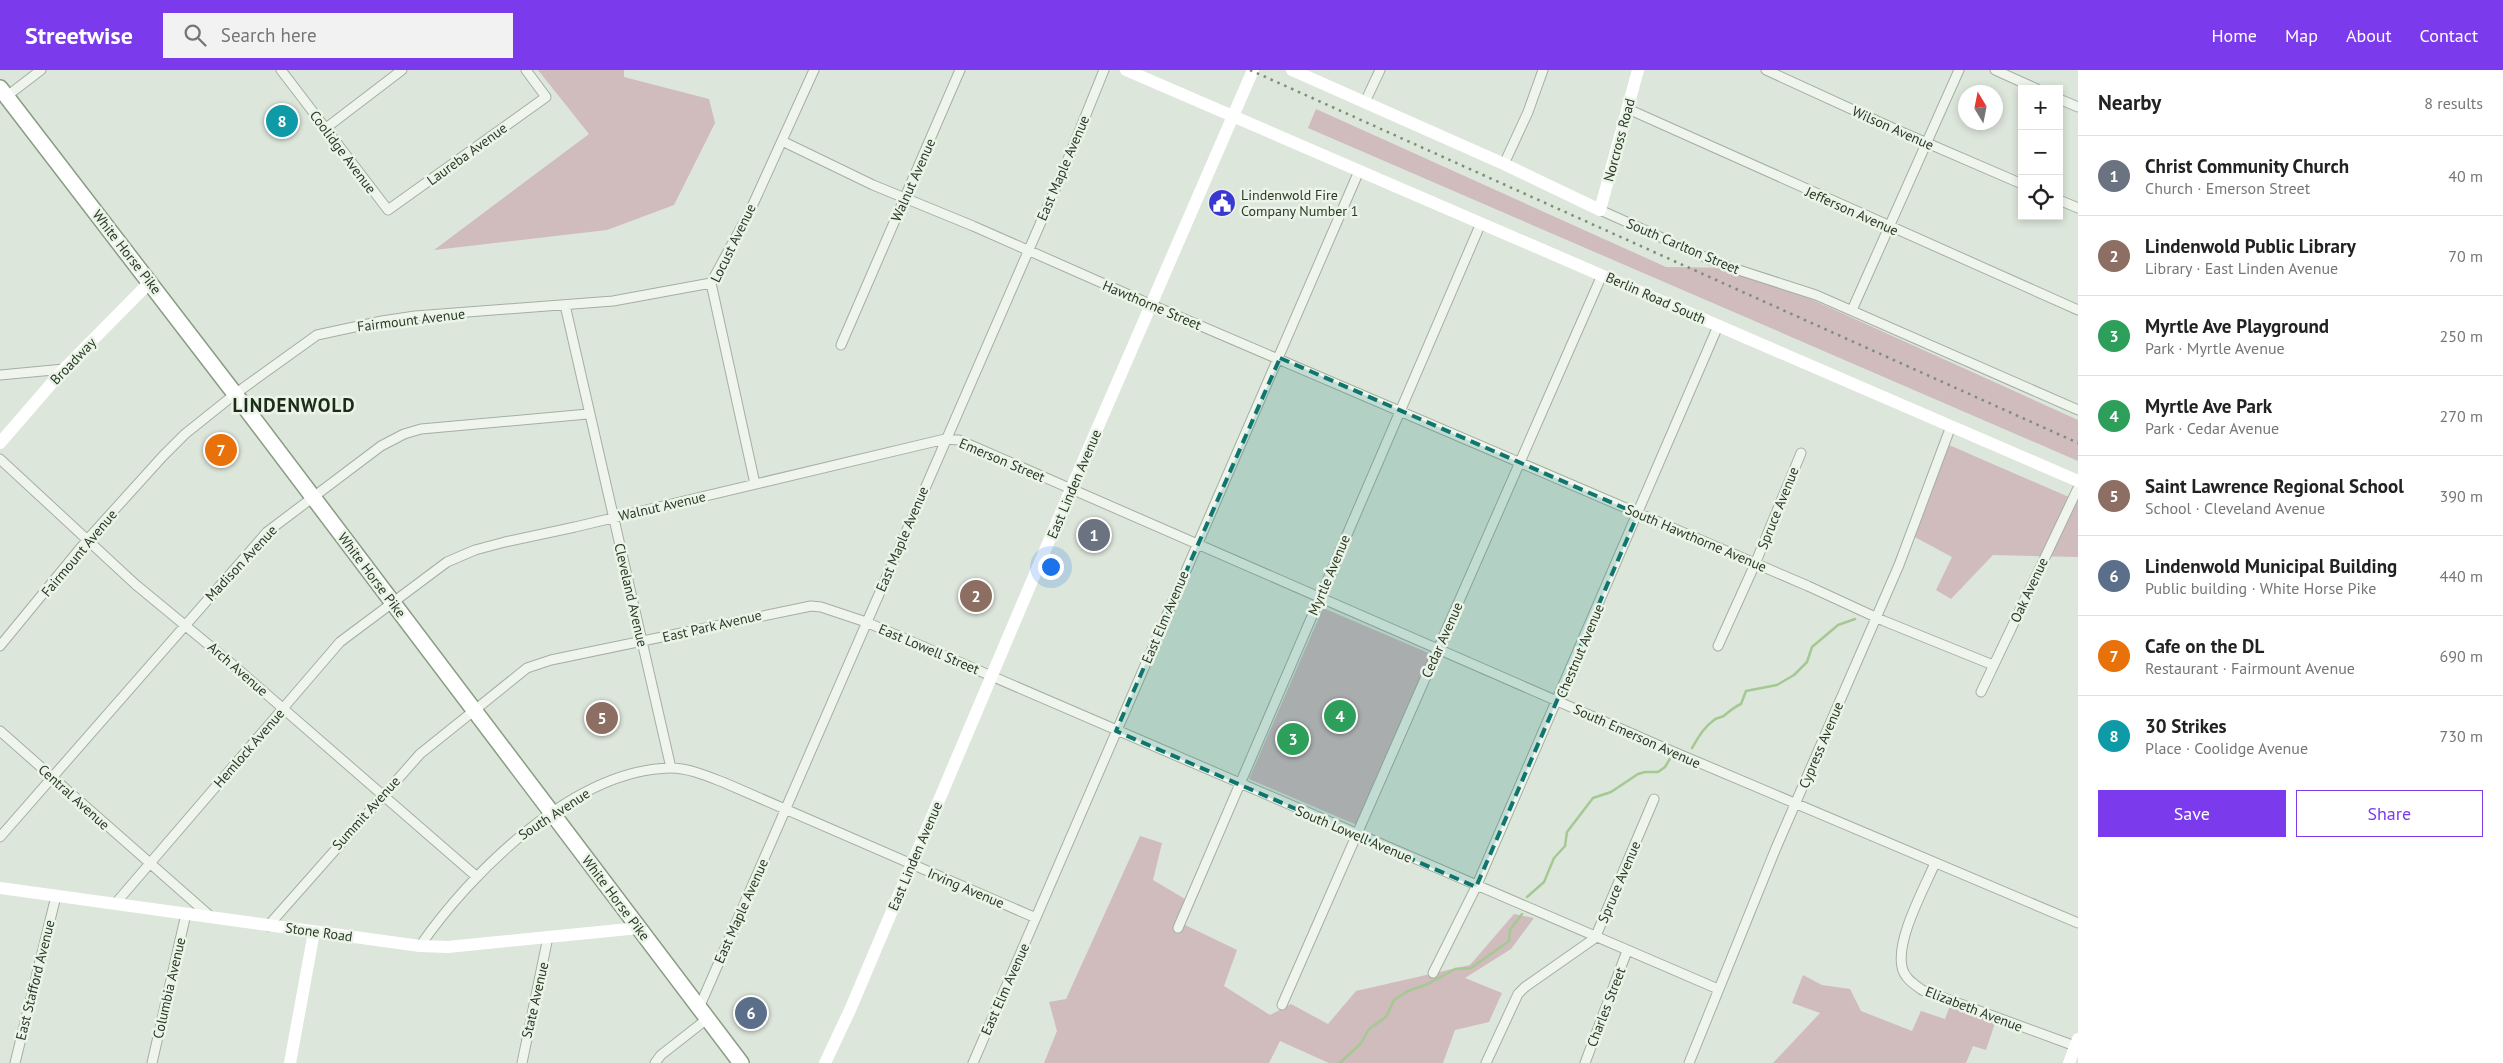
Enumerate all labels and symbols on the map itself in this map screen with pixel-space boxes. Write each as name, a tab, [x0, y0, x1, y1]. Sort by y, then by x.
north arrow	[1958, 85, 2003, 130]
street label: Norcross Road	[1599, 96, 1639, 184]
pin: 8	[266, 102, 298, 140]
street label: Wilson Avenue	[1849, 102, 1937, 154]
street label: Coolidge Avenue	[306, 107, 380, 197]
street label: East Maple Avenue	[1033, 113, 1093, 223]
street label: Laureba Avenue	[423, 119, 511, 189]
street label: Walnut Avenue	[887, 136, 939, 224]
street label: Jefferson Avenue	[1802, 182, 1901, 240]
place label: Lindenwold Fire Company Number 1	[1241, 186, 1358, 220]
public building icon: Lindenwold Fire Company Number 1	[1207, 188, 1237, 218]
street label: Locust Avenue	[706, 201, 760, 285]
street label: White Horse Pike	[88, 206, 166, 298]
street label: South Carlton Street	[1624, 214, 1743, 278]
street label: Berlin Road South	[1603, 268, 1709, 328]
street label: Hawthorne Street	[1100, 276, 1204, 334]
street label: Fairmount Avenue	[356, 304, 466, 336]
street label: Broadway	[46, 333, 100, 388]
district label: LINDENWOLD	[233, 393, 356, 417]
street label: East Linden Avenue	[1043, 427, 1105, 541]
pin: 7	[205, 431, 237, 469]
street label: Emerson Street	[956, 434, 1048, 486]
street label: Spruce Avenue	[1753, 464, 1803, 552]
street label: East Maple Avenue	[872, 484, 932, 594]
street label: Walnut Avenue	[617, 487, 707, 525]
street label: South Hawthorne Avenue	[1623, 500, 1769, 576]
street label: Fairmount Avenue	[37, 506, 121, 600]
pin: 1	[1078, 516, 1110, 554]
street label: Madison Avenue	[201, 521, 281, 605]
street label: White Horse Pike	[334, 529, 410, 621]
street label: Myrtle Avenue	[1304, 532, 1354, 618]
street label: Cleveland Avenue	[610, 541, 652, 649]
your location	[1038, 554, 1064, 580]
street label: Oak Avenue	[2006, 555, 2052, 625]
street label: East Elm Avenue	[1137, 568, 1193, 666]
pin: 2	[960, 577, 992, 615]
street label: Cedar Avenue	[1417, 599, 1467, 681]
street label: Chestnut Avenue	[1552, 601, 1608, 701]
street label: East Park Avenue	[661, 606, 763, 646]
street label: East Lowell Street	[876, 620, 982, 678]
street label: Arch Avenue	[204, 638, 272, 700]
pin: 4	[1324, 697, 1356, 735]
pin: 5	[586, 699, 618, 737]
street label: Cypress Avenue	[1795, 699, 1847, 791]
street label: South Emerson Avenue	[1571, 700, 1703, 772]
street label: Hemlock Avenue	[210, 705, 288, 791]
pin: 3	[1277, 720, 1309, 758]
street label: Central Avenue	[35, 760, 113, 834]
street label: Summit Avenue	[328, 772, 404, 854]
street label: South Avenue	[515, 784, 593, 844]
street label: East Linden Avenue	[884, 799, 946, 913]
street label: South Lowell Avenue	[1293, 801, 1415, 867]
street label: Spruce Avenue	[1594, 838, 1644, 926]
street label: White Horse Pike	[578, 852, 654, 944]
street label: East Maple Avenue	[710, 856, 772, 966]
street label: Irving Avenue	[925, 864, 1007, 912]
street label: East Stafford Avenue	[11, 918, 59, 1042]
street label: Stone Road	[284, 918, 354, 946]
street label: Columbia Avenue	[149, 936, 189, 1040]
street label: East Elm Avenue	[977, 940, 1033, 1038]
street label: State Avenue	[517, 960, 553, 1040]
street label: Charles Street	[1583, 964, 1630, 1049]
street label: Elizabeth Avenue	[1923, 982, 2025, 1036]
pin: 6	[735, 994, 767, 1032]

